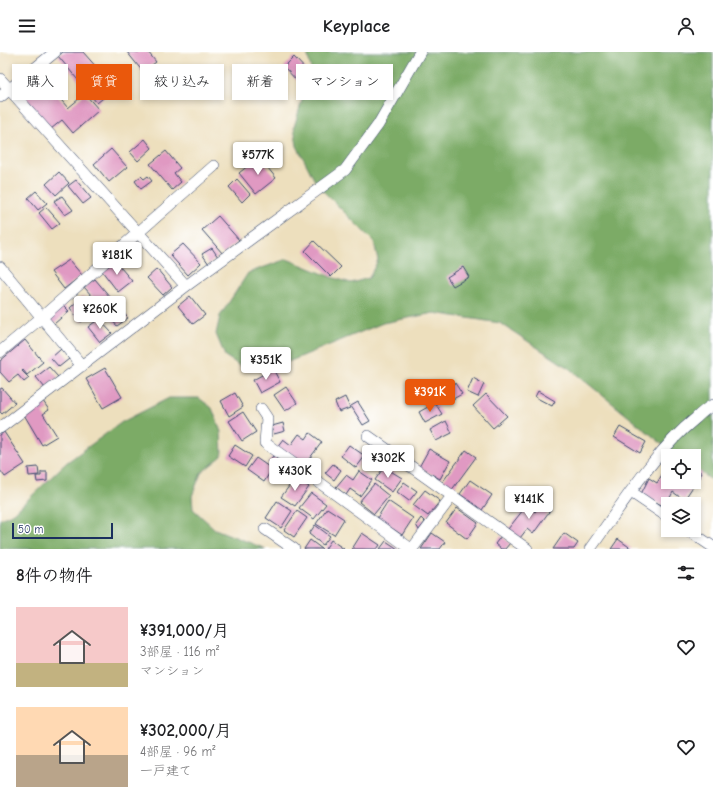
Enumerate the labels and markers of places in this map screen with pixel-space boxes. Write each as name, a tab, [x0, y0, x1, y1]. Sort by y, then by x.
pin: ¥577K	[230, 142, 286, 176]
pin: ¥181K	[89, 242, 145, 276]
pin: ¥260K	[72, 296, 128, 330]
pin: ¥351K	[238, 347, 294, 381]
pin: ¥391K	[402, 379, 458, 413]
pin: ¥302K	[360, 445, 416, 479]
pin: ¥430K	[267, 458, 323, 492]
pin: ¥141K	[501, 486, 557, 520]

